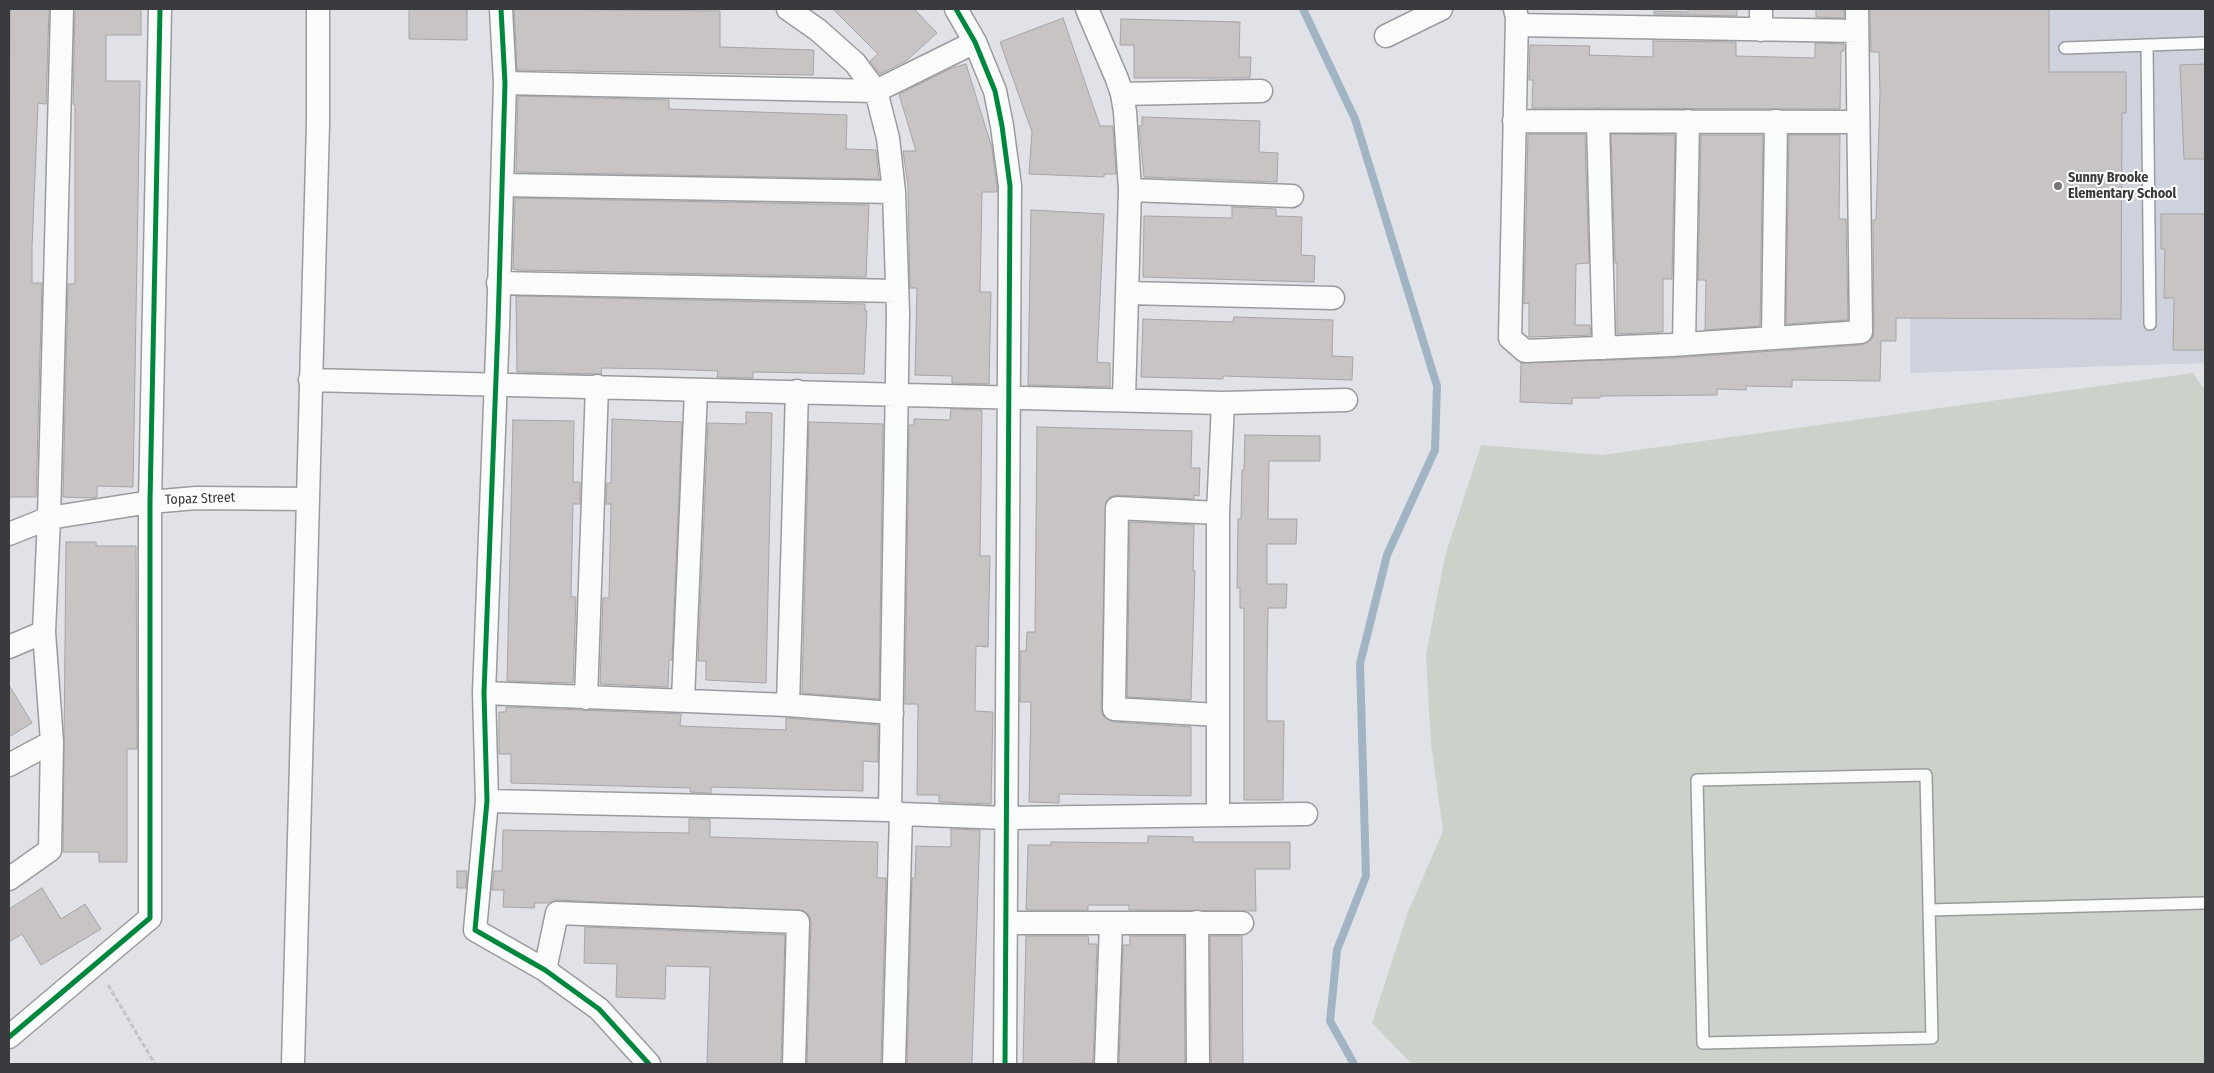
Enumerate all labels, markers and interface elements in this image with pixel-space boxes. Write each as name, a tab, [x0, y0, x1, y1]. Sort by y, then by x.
place label: Sunny Brooke Elementary School	[2068, 170, 2176, 202]
marker: Sunny Brooke Elementary School	[2052, 180, 2064, 192]
street label: Topaz Street	[164, 489, 236, 509]

